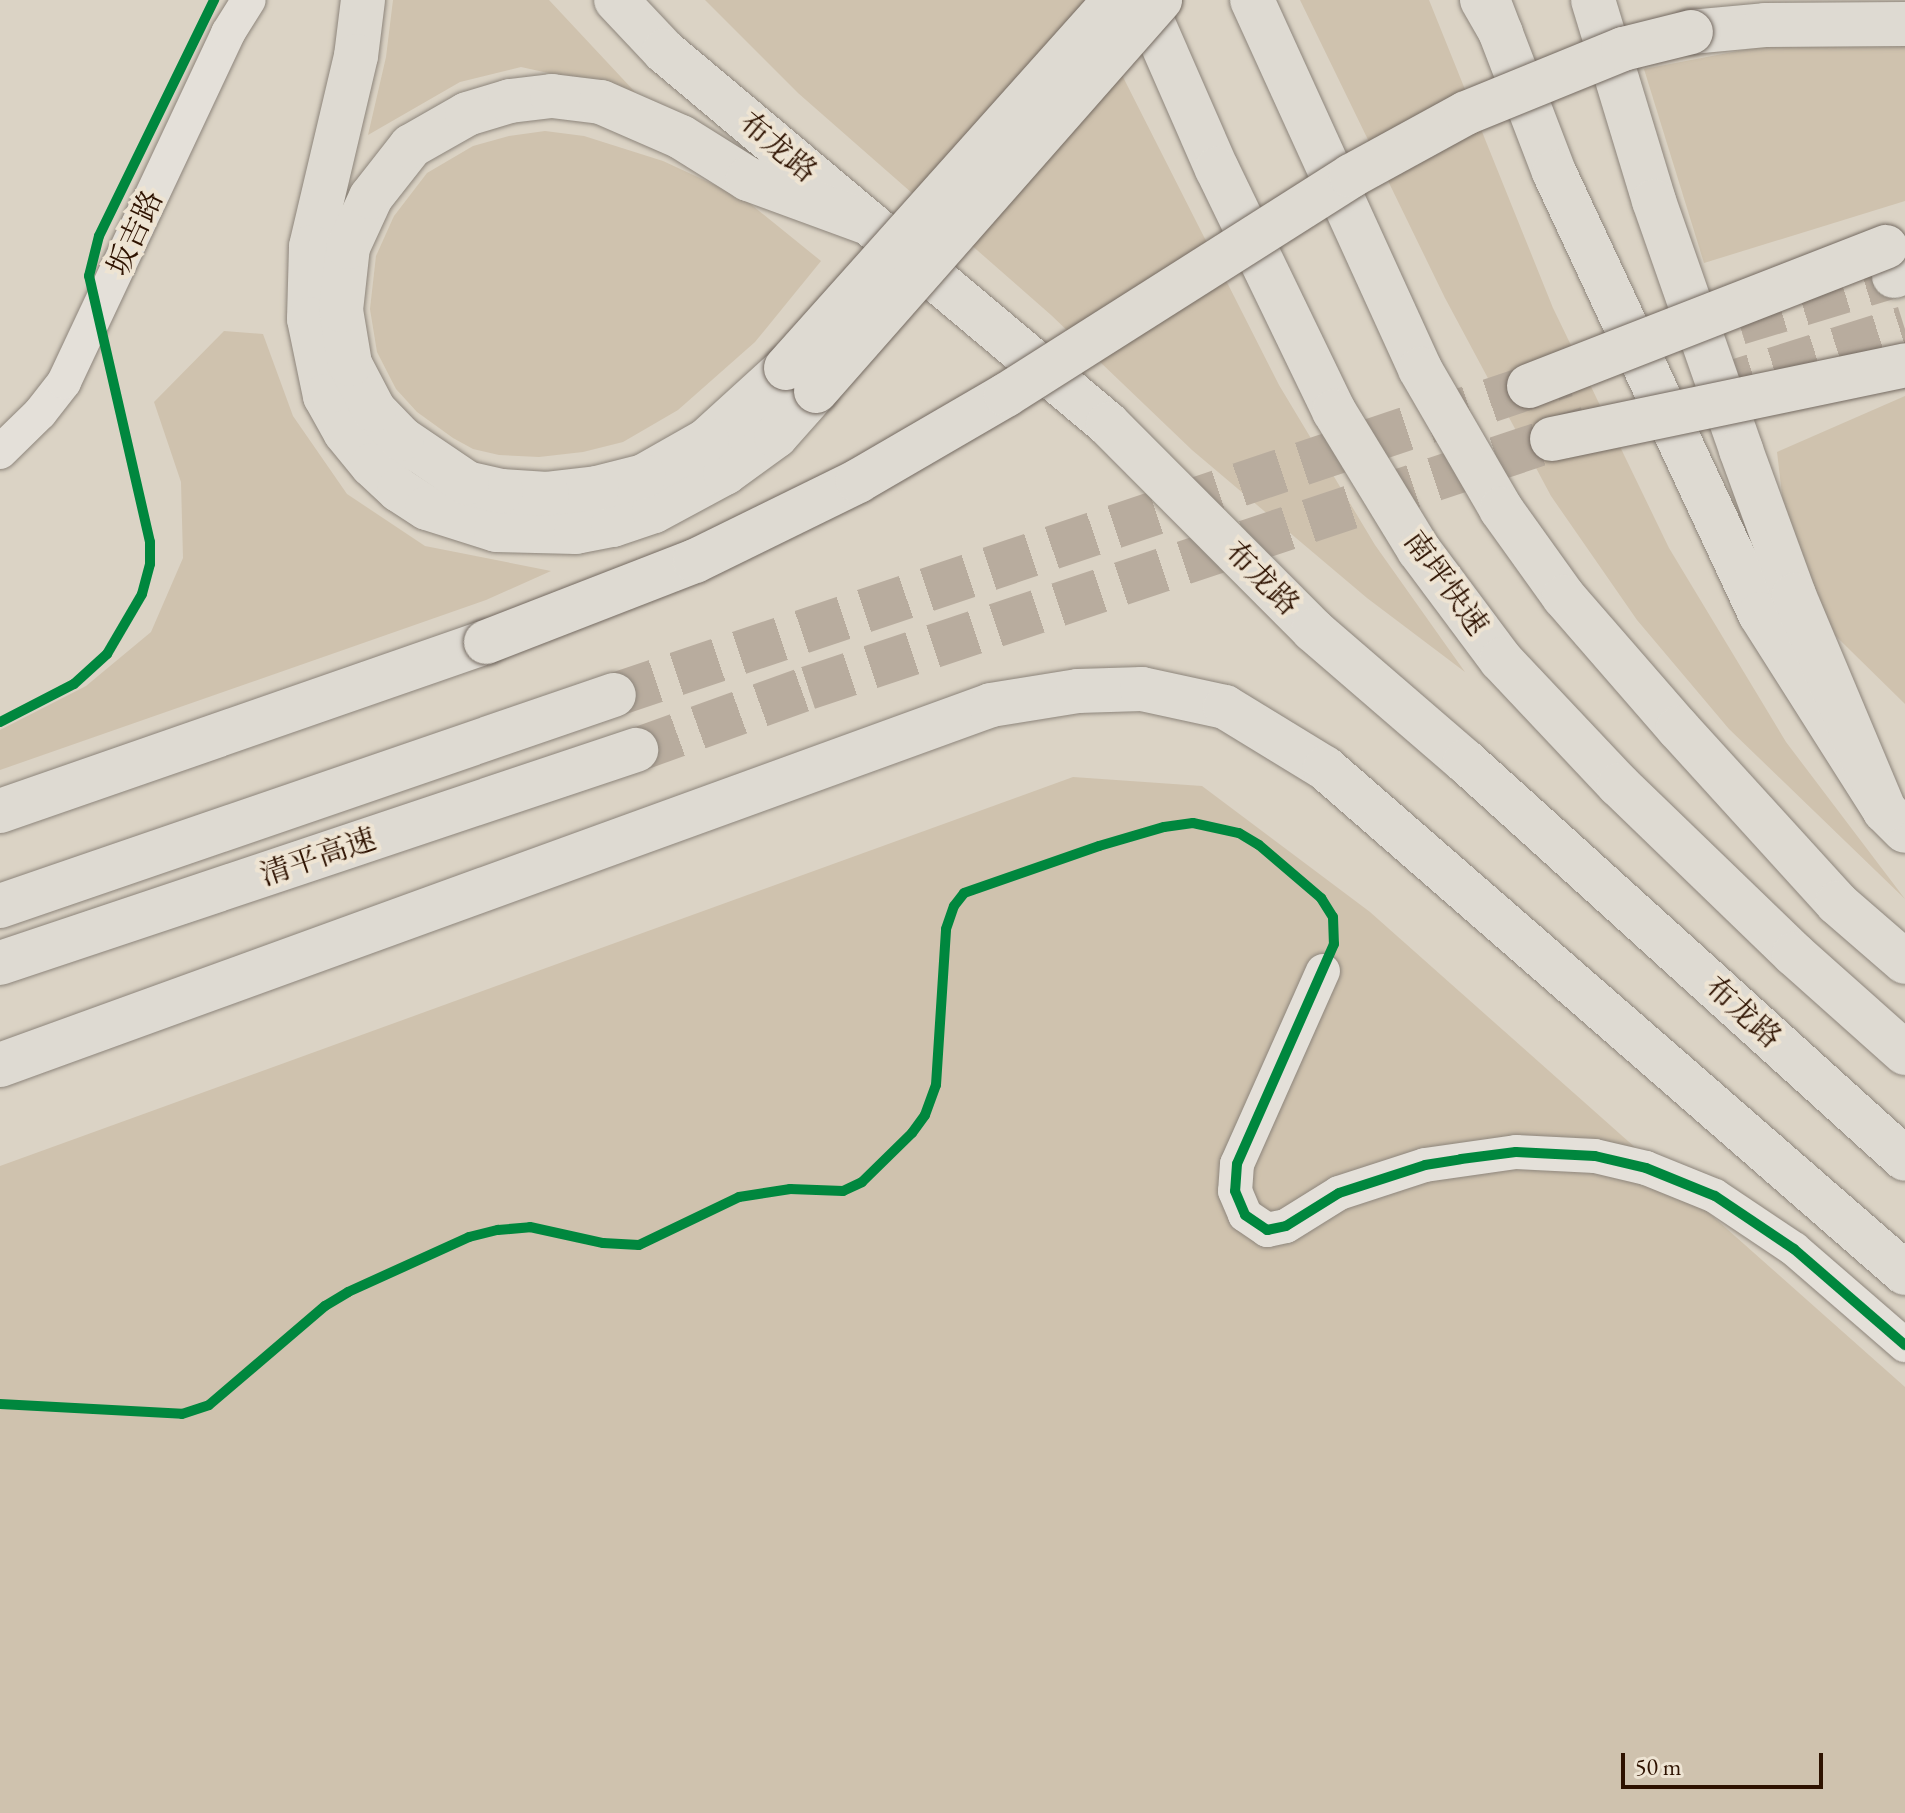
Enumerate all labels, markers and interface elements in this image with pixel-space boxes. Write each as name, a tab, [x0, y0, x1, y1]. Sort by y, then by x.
street label: 布龙路	[732, 104, 824, 190]
street label: 坂吉路	[100, 185, 170, 281]
street label: 南坪快速	[1396, 524, 1496, 642]
street label: 布龙路	[1217, 533, 1307, 623]
street label: 清平高速	[255, 820, 381, 894]
street label: 布龙路	[1698, 969, 1788, 1055]
scale bar	[1625, 1737, 1827, 1787]
text: 50 m	[1635, 1751, 1682, 1782]

